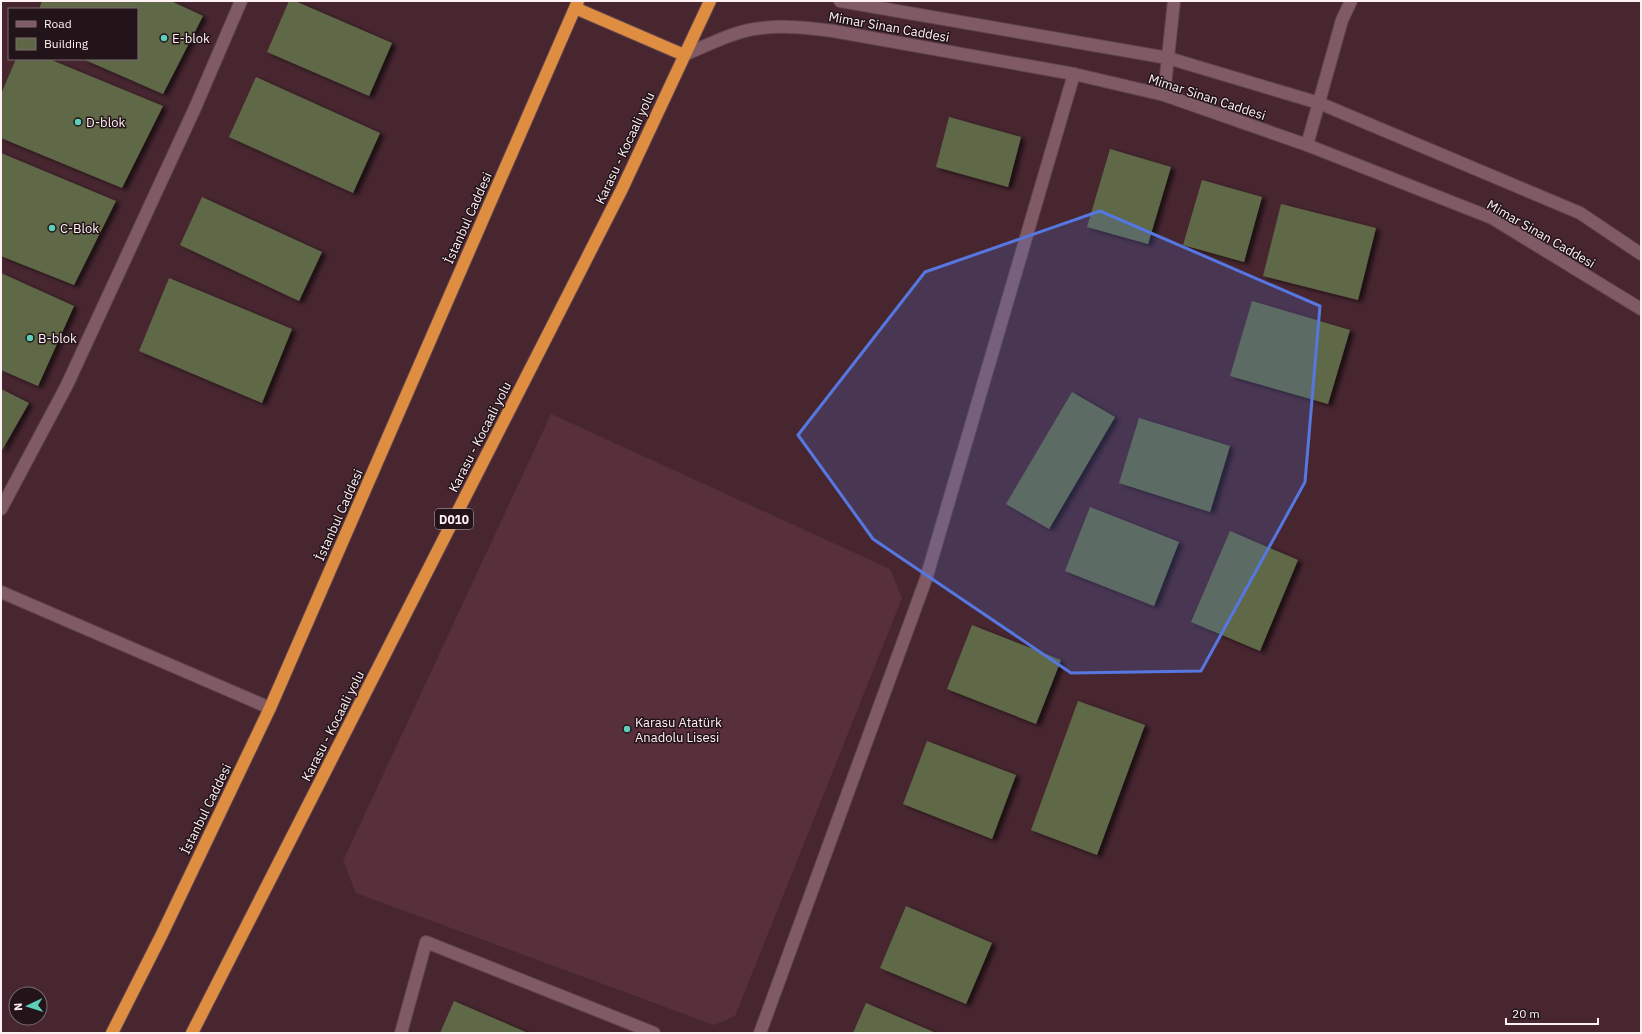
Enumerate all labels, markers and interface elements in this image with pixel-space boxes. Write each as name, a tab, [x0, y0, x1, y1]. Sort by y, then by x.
legend	[8, 8, 138, 60]
street label: Mimar Sinan Caddesi	[827, 8, 951, 46]
text: Road	[44, 16, 72, 31]
place label: E-blok	[172, 30, 210, 47]
marker: E-blok	[159, 33, 169, 43]
text: Building	[44, 36, 89, 51]
street label: Mimar Sinan Caddesi	[1146, 70, 1268, 124]
street label: Karasu - Kocaali yolu	[592, 89, 658, 207]
place label: D-blok	[86, 114, 125, 131]
marker: D-blok	[73, 117, 83, 127]
street label: İstanbul Caddesi	[440, 169, 496, 267]
street label: Mimar Sinan Caddesi	[1484, 196, 1598, 272]
place label: C-Blok	[60, 220, 99, 237]
marker: C-Blok	[47, 223, 57, 233]
place label: B-blok	[38, 330, 77, 347]
marker: B-blok	[25, 333, 35, 343]
street label: Karasu - Kocaali yolu	[445, 379, 515, 495]
street label: İstanbul Caddesi	[311, 466, 367, 564]
road number: D010	[435, 509, 473, 529]
street label: Karasu - Kocaali yolu	[298, 668, 368, 784]
place label: Karasu Atatürk Anadolu Lisesi	[635, 714, 722, 746]
marker: Karasu Atatürk Anadolu Lisesi	[622, 724, 632, 734]
street label: İstanbul Caddesi	[177, 761, 235, 857]
north arrow	[8, 986, 48, 1026]
scale bar	[1506, 1000, 1598, 1026]
text: N	[11, 1002, 25, 1011]
text: 20 m	[1512, 1006, 1540, 1021]

